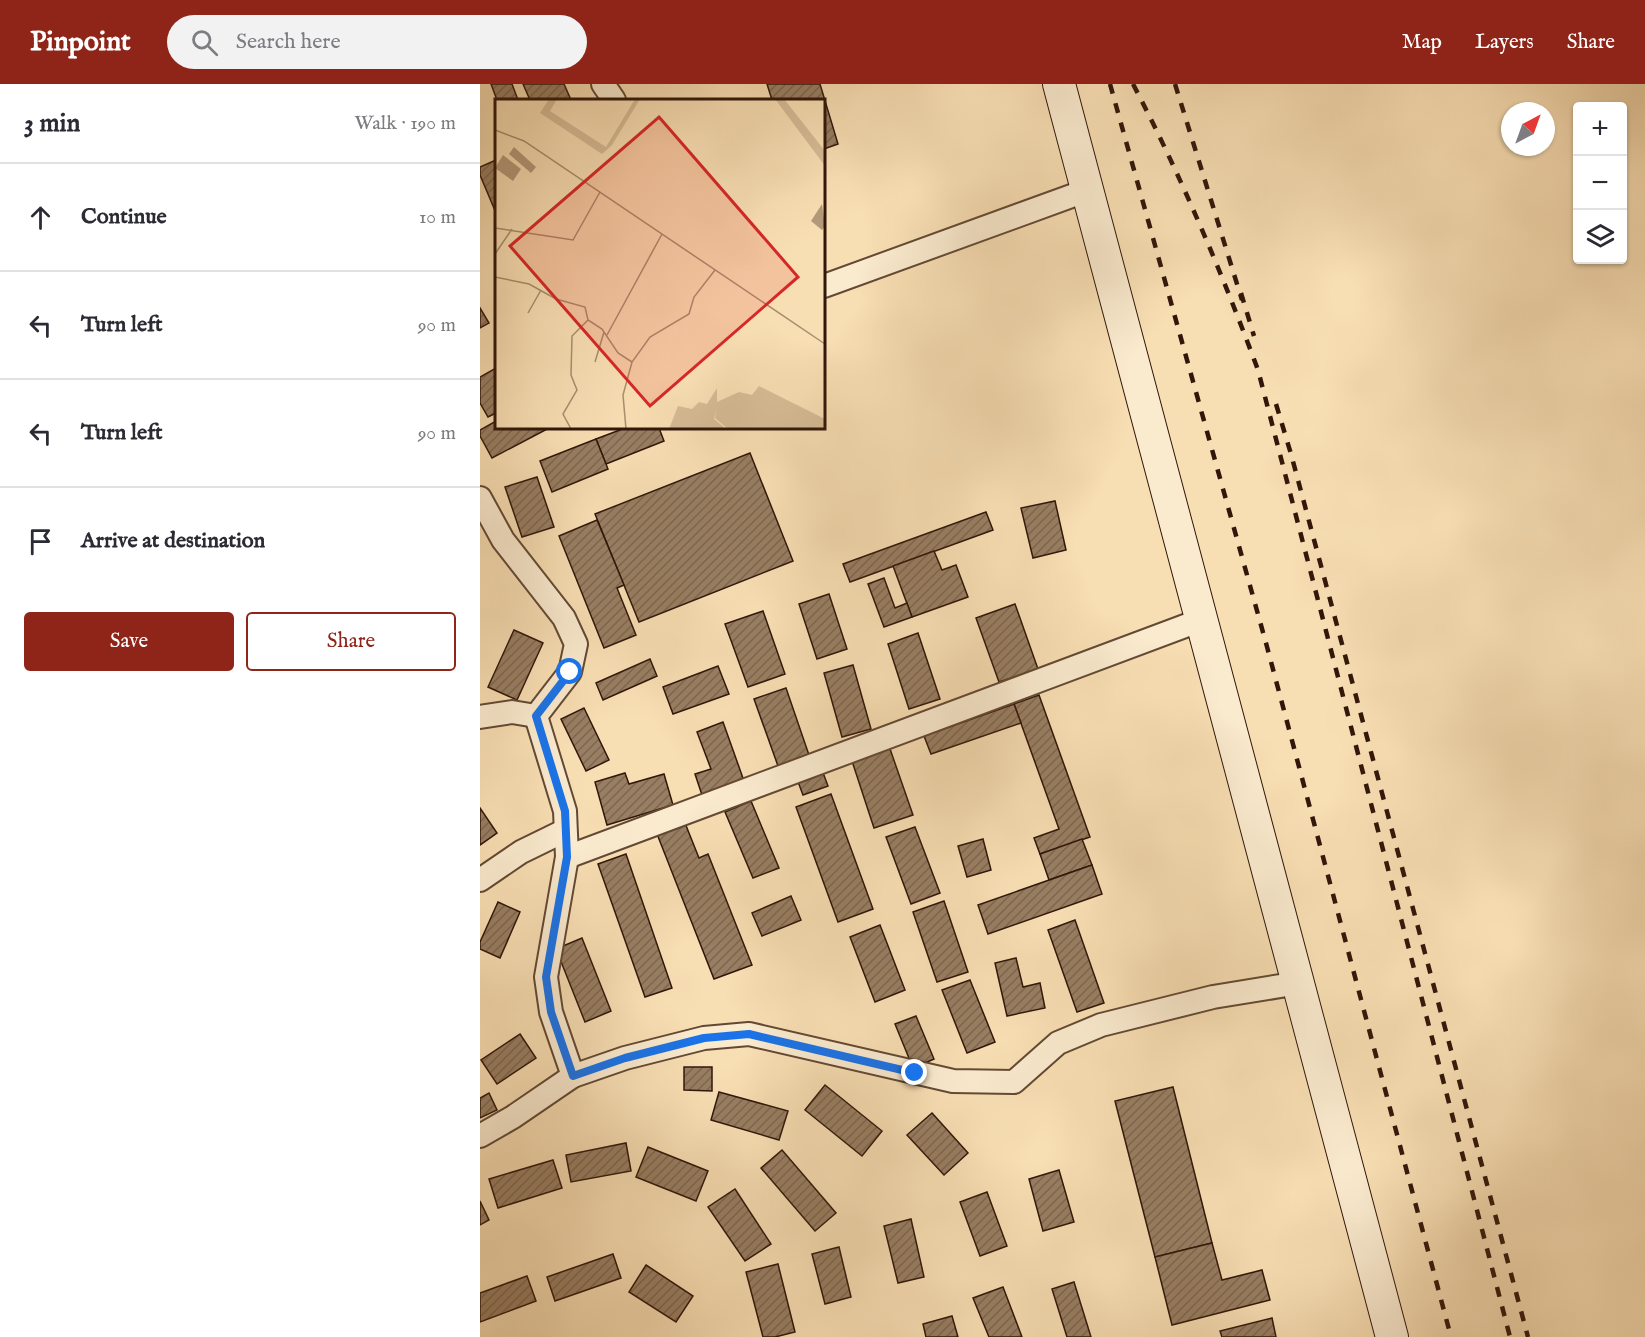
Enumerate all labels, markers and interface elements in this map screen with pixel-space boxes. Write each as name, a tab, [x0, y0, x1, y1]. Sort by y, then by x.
search box	[167, 15, 587, 69]
text: Pinpoint	[30, 25, 131, 60]
icon: search	[188, 26, 221, 59]
text: Search here	[236, 28, 341, 56]
text: Map	[1402, 29, 1442, 56]
text: Layers	[1475, 29, 1534, 56]
text: Share	[1567, 29, 1615, 56]
inset map	[495, 99, 825, 429]
north arrow	[1501, 102, 1555, 156]
map controls	[1573, 102, 1627, 264]
button: +	[1573, 102, 1627, 156]
text: 3 min	[24, 107, 80, 140]
text: Walk · 190 m	[354, 111, 456, 136]
button: −	[1573, 156, 1627, 210]
icon: ahead	[24, 201, 57, 234]
text: Continue	[81, 203, 167, 231]
text: 10 m	[419, 205, 456, 230]
button: layers	[1573, 210, 1627, 264]
icon: left	[24, 309, 57, 342]
text: Turn left	[81, 311, 163, 339]
text: 90 m	[418, 313, 456, 338]
icon: left	[24, 417, 57, 450]
text: Turn left	[81, 419, 163, 447]
text: 90 m	[418, 421, 456, 446]
icon: arrive	[24, 525, 57, 558]
text: Arrive at destination	[81, 527, 265, 555]
button: Save	[24, 612, 234, 671]
button: Share	[246, 612, 456, 671]
route start	[556, 658, 582, 684]
route end	[901, 1059, 927, 1085]

